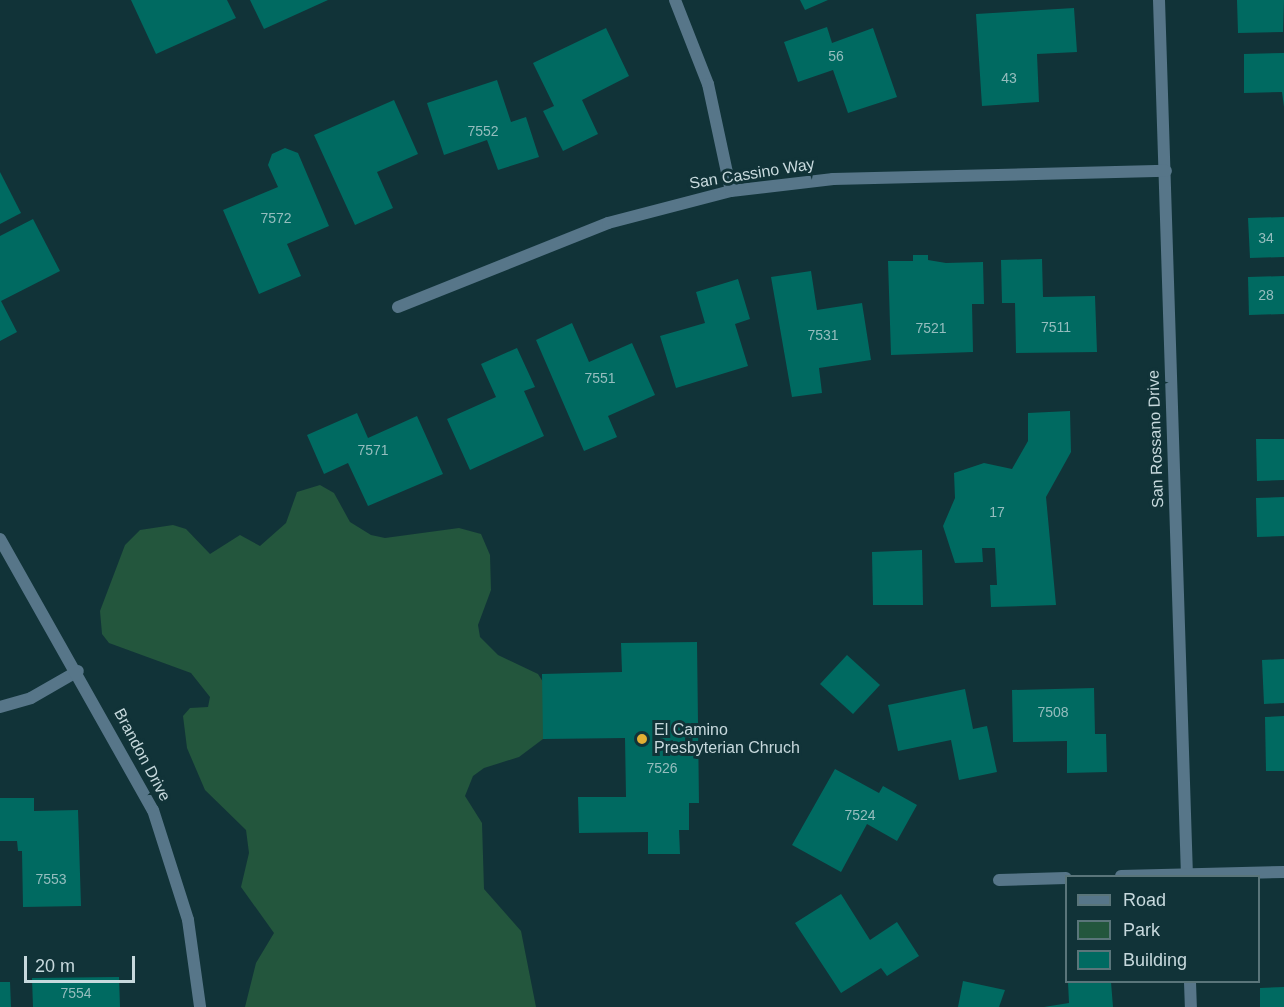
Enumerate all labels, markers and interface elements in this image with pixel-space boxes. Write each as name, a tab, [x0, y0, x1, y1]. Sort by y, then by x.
house number: 56	[828, 48, 844, 64]
house number: 43	[1001, 70, 1017, 86]
house number: 7552	[467, 123, 499, 139]
street label: San Cassino Way	[688, 155, 816, 193]
house number: 7572	[260, 210, 292, 226]
house number: 34	[1258, 230, 1274, 246]
house number: 28	[1258, 287, 1274, 303]
house number: 7511	[1041, 319, 1071, 335]
house number: 7521	[915, 320, 947, 336]
house number: 7531	[807, 327, 839, 343]
house number: 7551	[584, 370, 616, 386]
street label: San Rossano Drive	[1144, 370, 1168, 508]
house number: 7571	[357, 442, 389, 458]
house number: 17	[989, 504, 1005, 520]
house number: 7508	[1037, 704, 1069, 720]
street label: Brandon Drive	[110, 705, 174, 805]
place label: El Camino Presbyterian Chruch	[654, 720, 800, 758]
marker: El Camino Presbyterian Chruch	[635, 732, 649, 746]
house number: 7526	[646, 760, 678, 776]
house number: 7524	[844, 807, 876, 823]
house number: 7553	[35, 871, 67, 887]
legend	[1065, 875, 1260, 983]
text: Road	[1123, 890, 1166, 910]
text: Park	[1123, 920, 1160, 940]
scale bar	[27, 944, 138, 982]
text: Building	[1123, 950, 1187, 970]
text: 20 m	[35, 956, 75, 976]
house number: 7554	[60, 985, 92, 1001]

